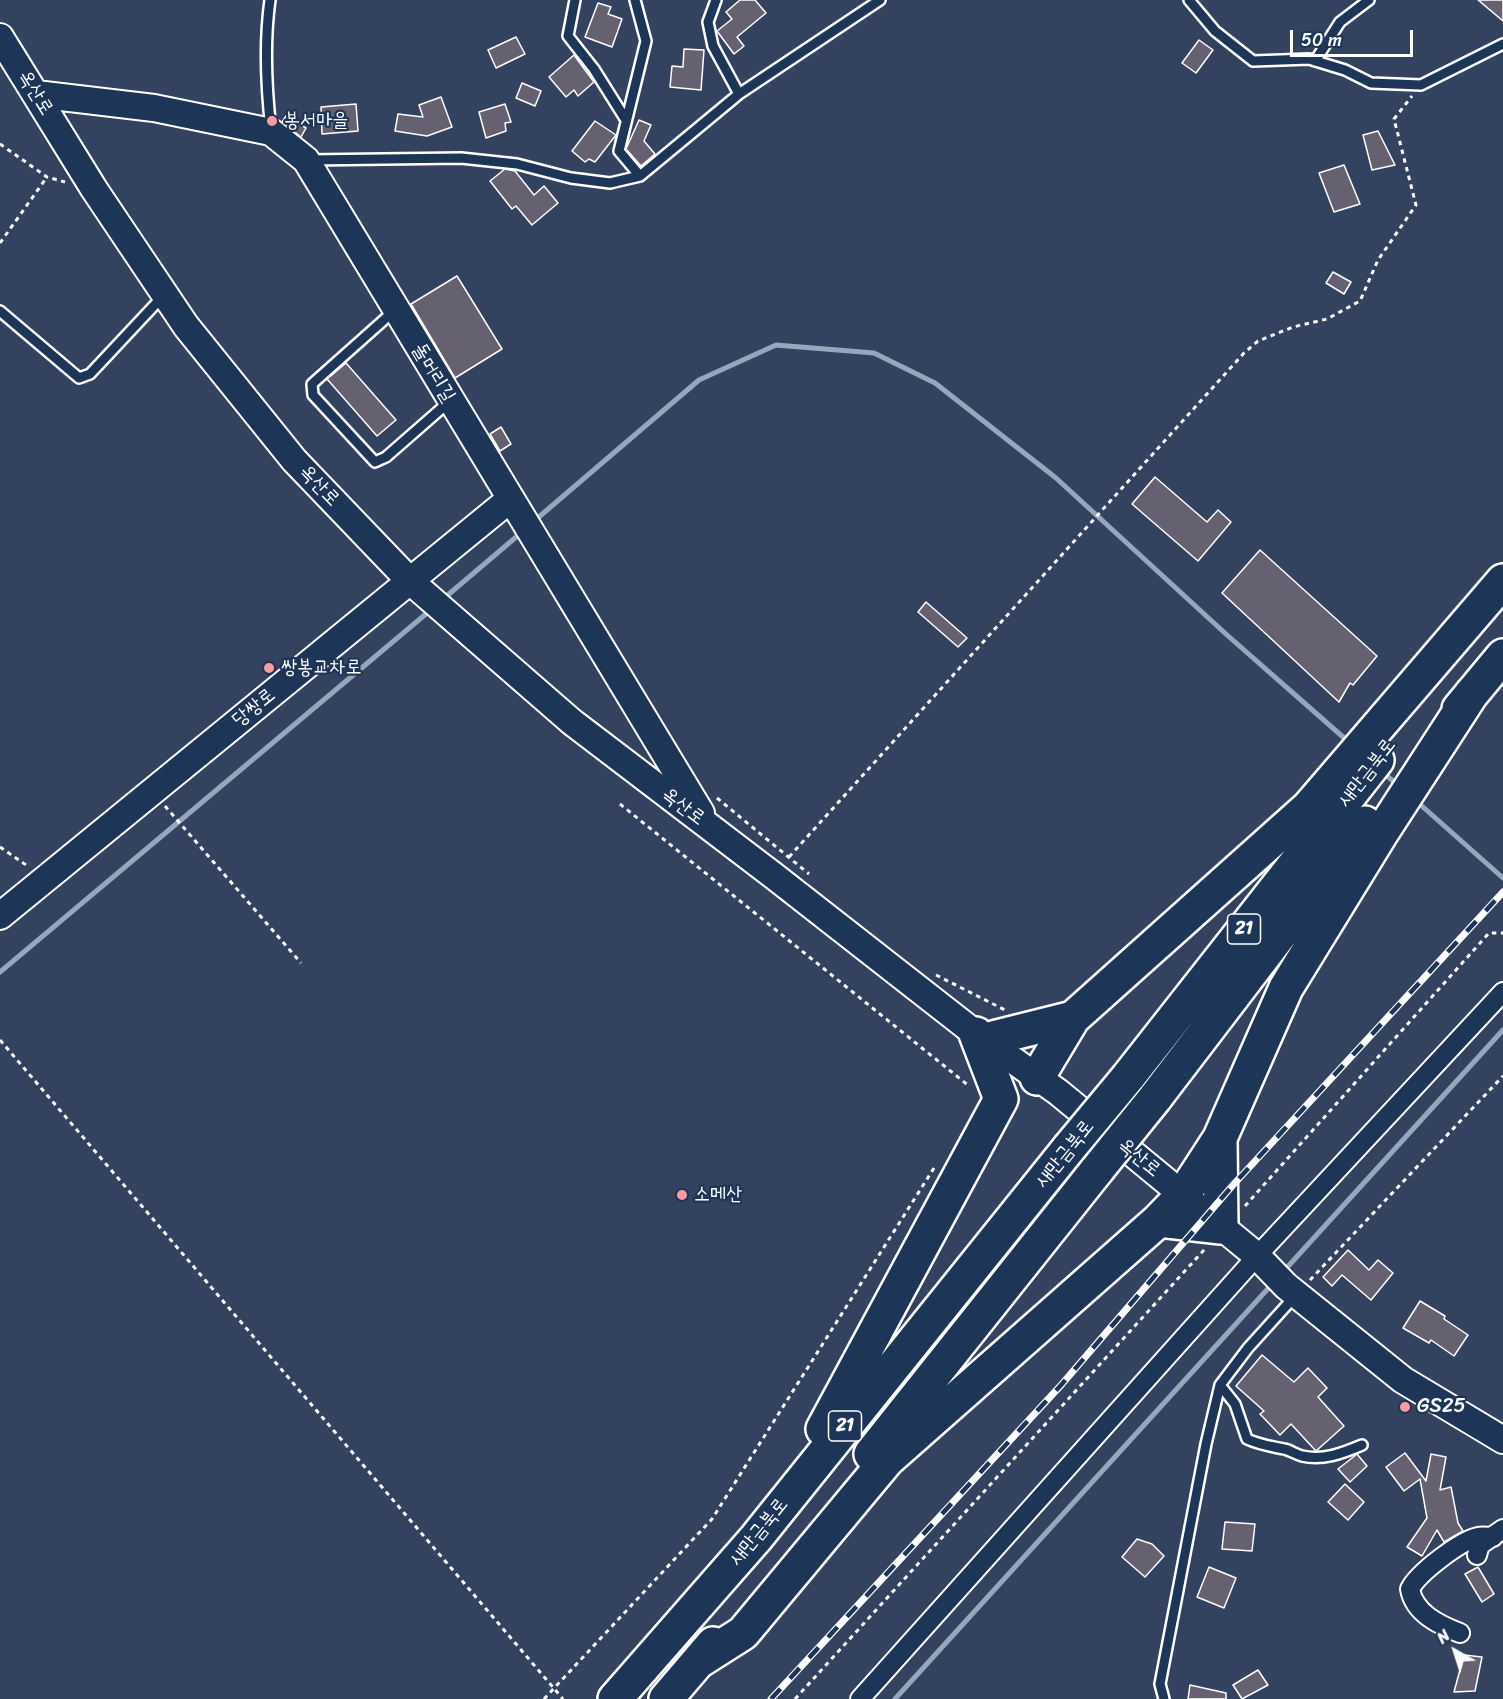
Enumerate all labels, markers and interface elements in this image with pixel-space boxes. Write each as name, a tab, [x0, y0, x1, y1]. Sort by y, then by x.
scale bar	[1293, 18, 1416, 56]
text: 50 m	[1301, 24, 1342, 56]
street label: 옥산로	[12, 66, 58, 120]
place label: 봉서마을	[284, 109, 348, 133]
marker: 봉서마을	[265, 114, 279, 128]
street label: 돌머리길	[406, 339, 460, 407]
street label: 옥산로	[294, 460, 344, 512]
place label: 쌍봉교차로	[281, 656, 361, 680]
marker: 쌍봉교차로	[262, 661, 276, 675]
street label: 당쌍로	[228, 683, 280, 733]
street label: 새만금북로	[1333, 734, 1401, 812]
street label: 옥산로	[656, 783, 710, 831]
road number: 21	[1228, 914, 1260, 944]
street label: 새만금북로	[1030, 1115, 1100, 1193]
street label: 옥산로	[1113, 1133, 1165, 1183]
place label: 소메산	[694, 1183, 742, 1207]
marker: 소메산	[675, 1188, 689, 1202]
place label: GS25	[1417, 1395, 1466, 1419]
marker: GS25	[1398, 1400, 1412, 1414]
road number: 21	[828, 1411, 862, 1441]
street label: 새만금북로	[724, 1493, 794, 1571]
north arrow	[1425, 1621, 1485, 1681]
text: N	[1430, 1622, 1457, 1651]

